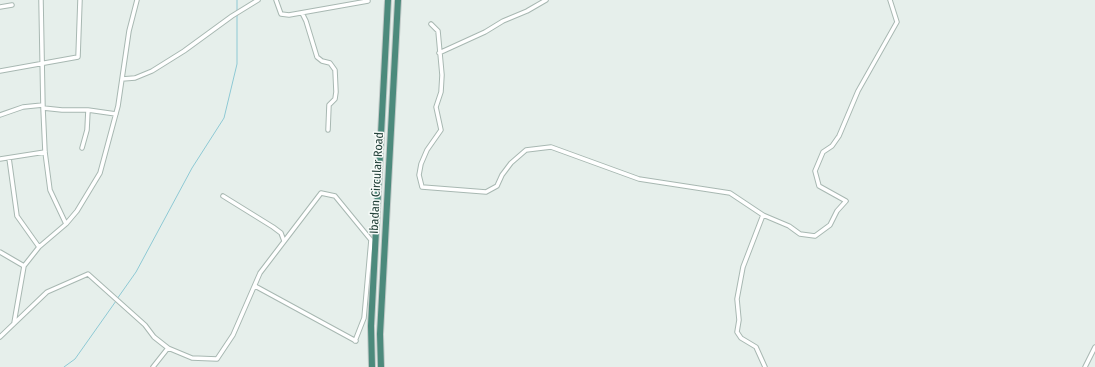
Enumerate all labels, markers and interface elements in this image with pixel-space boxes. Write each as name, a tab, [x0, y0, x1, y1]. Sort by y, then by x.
street label: Ibadan Circular Road	[367, 132, 387, 234]

